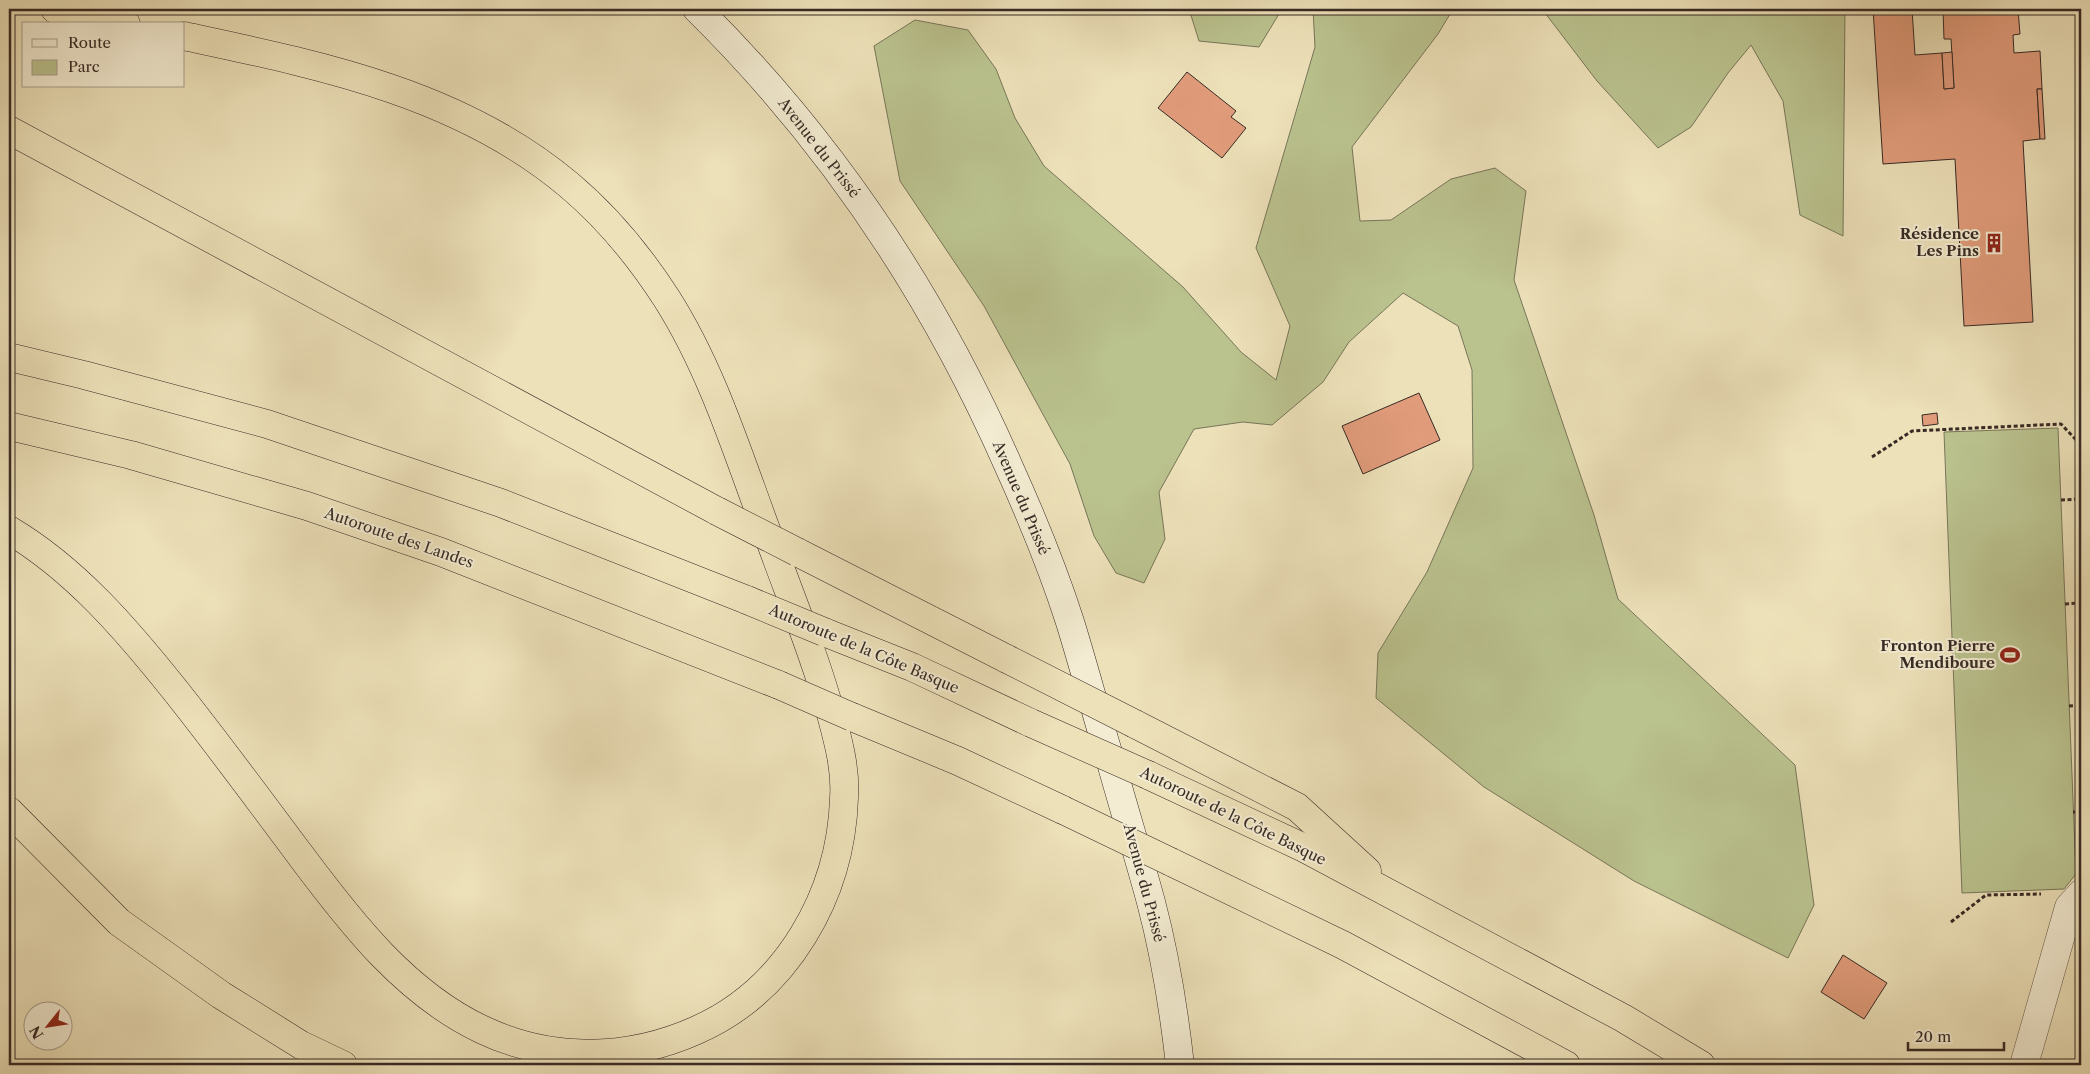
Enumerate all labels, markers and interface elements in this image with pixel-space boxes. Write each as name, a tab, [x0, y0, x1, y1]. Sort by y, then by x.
legend	[22, 22, 185, 88]
text: Route	[68, 33, 111, 52]
text: Parc	[68, 57, 100, 76]
street label: Avenue du Prissé	[774, 93, 864, 202]
place label: Résidence Les Pins	[1900, 224, 1979, 260]
building icon: Résidence Les Pins	[1983, 232, 2005, 254]
street label: Avenue du Prissé	[988, 437, 1054, 558]
street label: Autoroute des Landes	[321, 503, 476, 572]
street label: Autoroute de la Côte Basque	[765, 599, 962, 697]
place label: Fronton Pierre Mendiboure	[1880, 636, 1995, 672]
sports icon: Fronton Pierre Mendiboure	[1999, 644, 2021, 666]
street label: Autoroute de la Côte Basque	[1136, 762, 1329, 869]
street label: Avenue du Prissé	[1119, 821, 1169, 944]
north arrow	[22, 1002, 72, 1052]
scale bar	[1908, 1019, 2004, 1051]
text: N	[26, 1023, 48, 1042]
text: 20 m	[1915, 1027, 1951, 1046]

